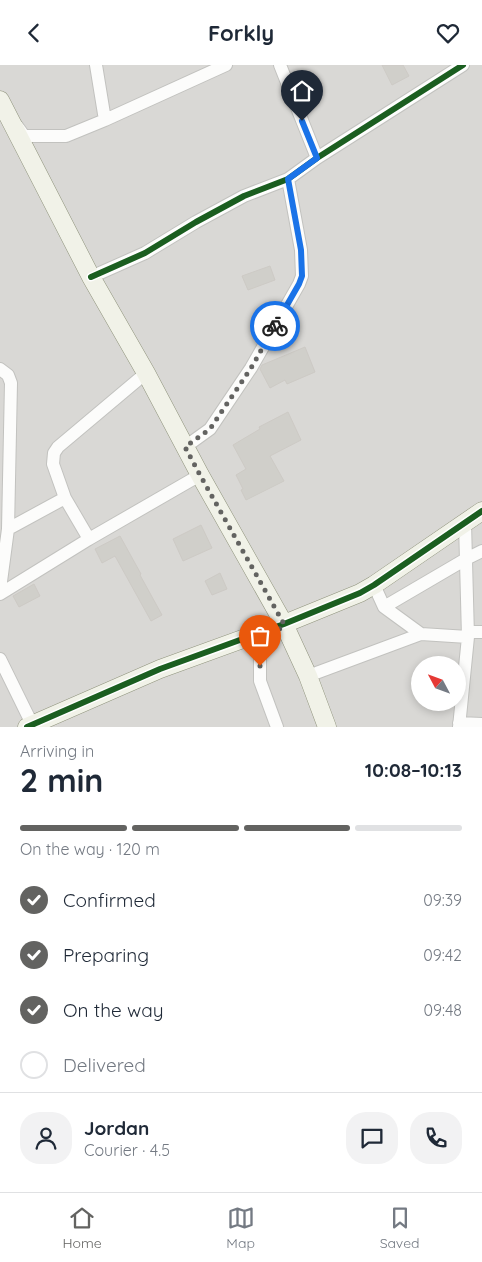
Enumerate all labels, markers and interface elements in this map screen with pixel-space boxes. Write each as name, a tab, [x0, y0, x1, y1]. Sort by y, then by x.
icon: back	[20, 19, 48, 47]
text: Forkly	[208, 19, 274, 47]
icon: heart	[434, 19, 462, 47]
pin	[281, 70, 323, 121]
icon: home	[288, 77, 316, 105]
courier	[250, 301, 300, 351]
icon: bike	[261, 312, 289, 340]
pin	[239, 615, 281, 666]
icon: bag	[246, 622, 274, 650]
north arrow	[411, 656, 466, 711]
map controls	[411, 656, 466, 711]
text: Arriving in	[20, 741, 94, 761]
text: 10:08–10:13	[365, 758, 462, 782]
text: 2 min	[20, 760, 103, 800]
text: On the way · 120 m	[20, 839, 160, 859]
icon: check	[20, 886, 48, 914]
text: Confirmed	[63, 888, 156, 912]
text: 09:39	[423, 890, 462, 910]
icon: check	[20, 941, 48, 969]
text: Preparing	[63, 943, 149, 967]
text: 09:42	[423, 945, 462, 965]
icon: check	[20, 996, 48, 1024]
text: On the way	[63, 998, 164, 1022]
text: 09:48	[423, 1000, 462, 1020]
text: Delivered	[63, 1053, 146, 1077]
button: person	[20, 1112, 72, 1164]
button: chat	[346, 1112, 398, 1164]
button: phone	[410, 1112, 462, 1164]
text: Jordan	[84, 1116, 149, 1140]
text: Courier · 4.5	[84, 1140, 170, 1160]
tab: Home	[62, 1204, 102, 1252]
tab: Map	[226, 1204, 255, 1252]
tab: Saved	[380, 1204, 420, 1252]

